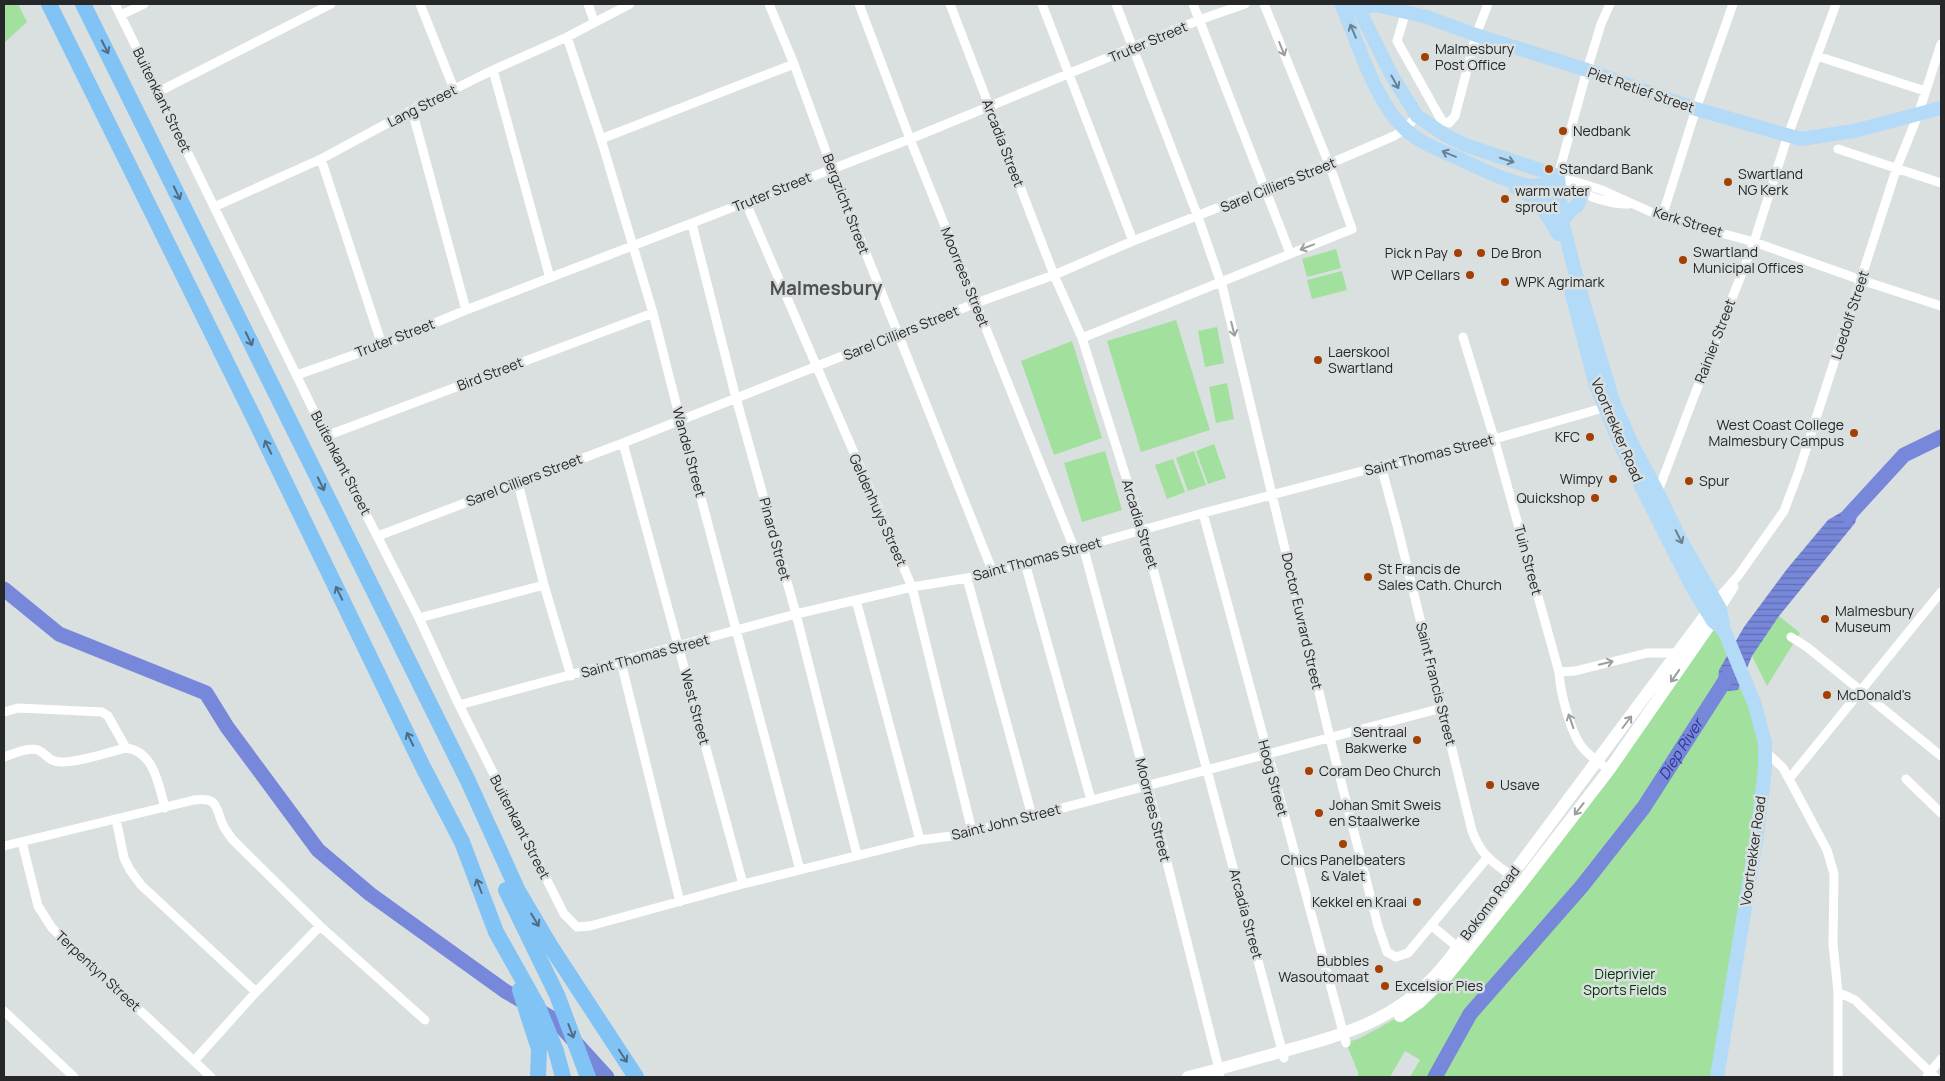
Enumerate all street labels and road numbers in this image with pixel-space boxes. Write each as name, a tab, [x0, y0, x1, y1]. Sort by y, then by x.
street label: Truter Street	[1106, 16, 1190, 67]
street label: Buitenkant Street	[129, 44, 196, 156]
street label: Piet Retief Street	[1585, 62, 1697, 117]
street label: Lang Street	[384, 80, 460, 131]
street label: Arcadia Street	[978, 96, 1029, 190]
street label: Bergzicht Street	[819, 151, 874, 257]
street label: Sarel Cilliers Street	[1217, 153, 1339, 216]
street label: Truter Street	[730, 167, 814, 216]
street label: Kerk Street	[1651, 202, 1726, 241]
street label: Moorrees Street	[937, 224, 994, 330]
street label: Loedolf Street	[1826, 268, 1873, 362]
street label: Rainier Street	[1690, 296, 1739, 386]
street label: Sarel Cilliers Street	[840, 301, 962, 364]
street label: Truter Street	[352, 314, 438, 361]
street label: Bird Street	[454, 352, 526, 395]
street label: Voortrekker Road	[1587, 375, 1648, 485]
street label: Wandel Street	[668, 405, 711, 499]
street label: Buitenkant Street	[307, 408, 376, 518]
street label: Saint Thomas Street	[1362, 429, 1496, 480]
street label: Sarel Cilliers Street	[463, 449, 585, 510]
street label: Geldenhuys Street	[845, 451, 912, 569]
street label: Arcadia Street	[1118, 477, 1163, 571]
street label: Pinard Street	[755, 495, 796, 583]
street label: Tuin Street	[1510, 523, 1547, 597]
street label: Saint Thomas Street	[971, 532, 1104, 585]
street label: Doctor Euvrard Street	[1277, 551, 1328, 692]
street label: Saint Francis Street	[1412, 620, 1461, 748]
street label: Saint Thomas Street	[579, 629, 712, 682]
street label: West Street	[676, 667, 715, 747]
street label: Hoog Street	[1254, 738, 1293, 819]
street label: Moorrees Street	[1131, 756, 1176, 864]
street label: Buitenkant Street	[486, 772, 555, 882]
street label: Voortrekker Road	[1735, 795, 1770, 907]
street label: Saint John Street	[949, 799, 1063, 844]
street label: Bokomo Road	[1456, 862, 1524, 944]
street label: Arcadia Street	[1225, 867, 1268, 961]
street label: Terpentyn Street	[52, 926, 145, 1015]

